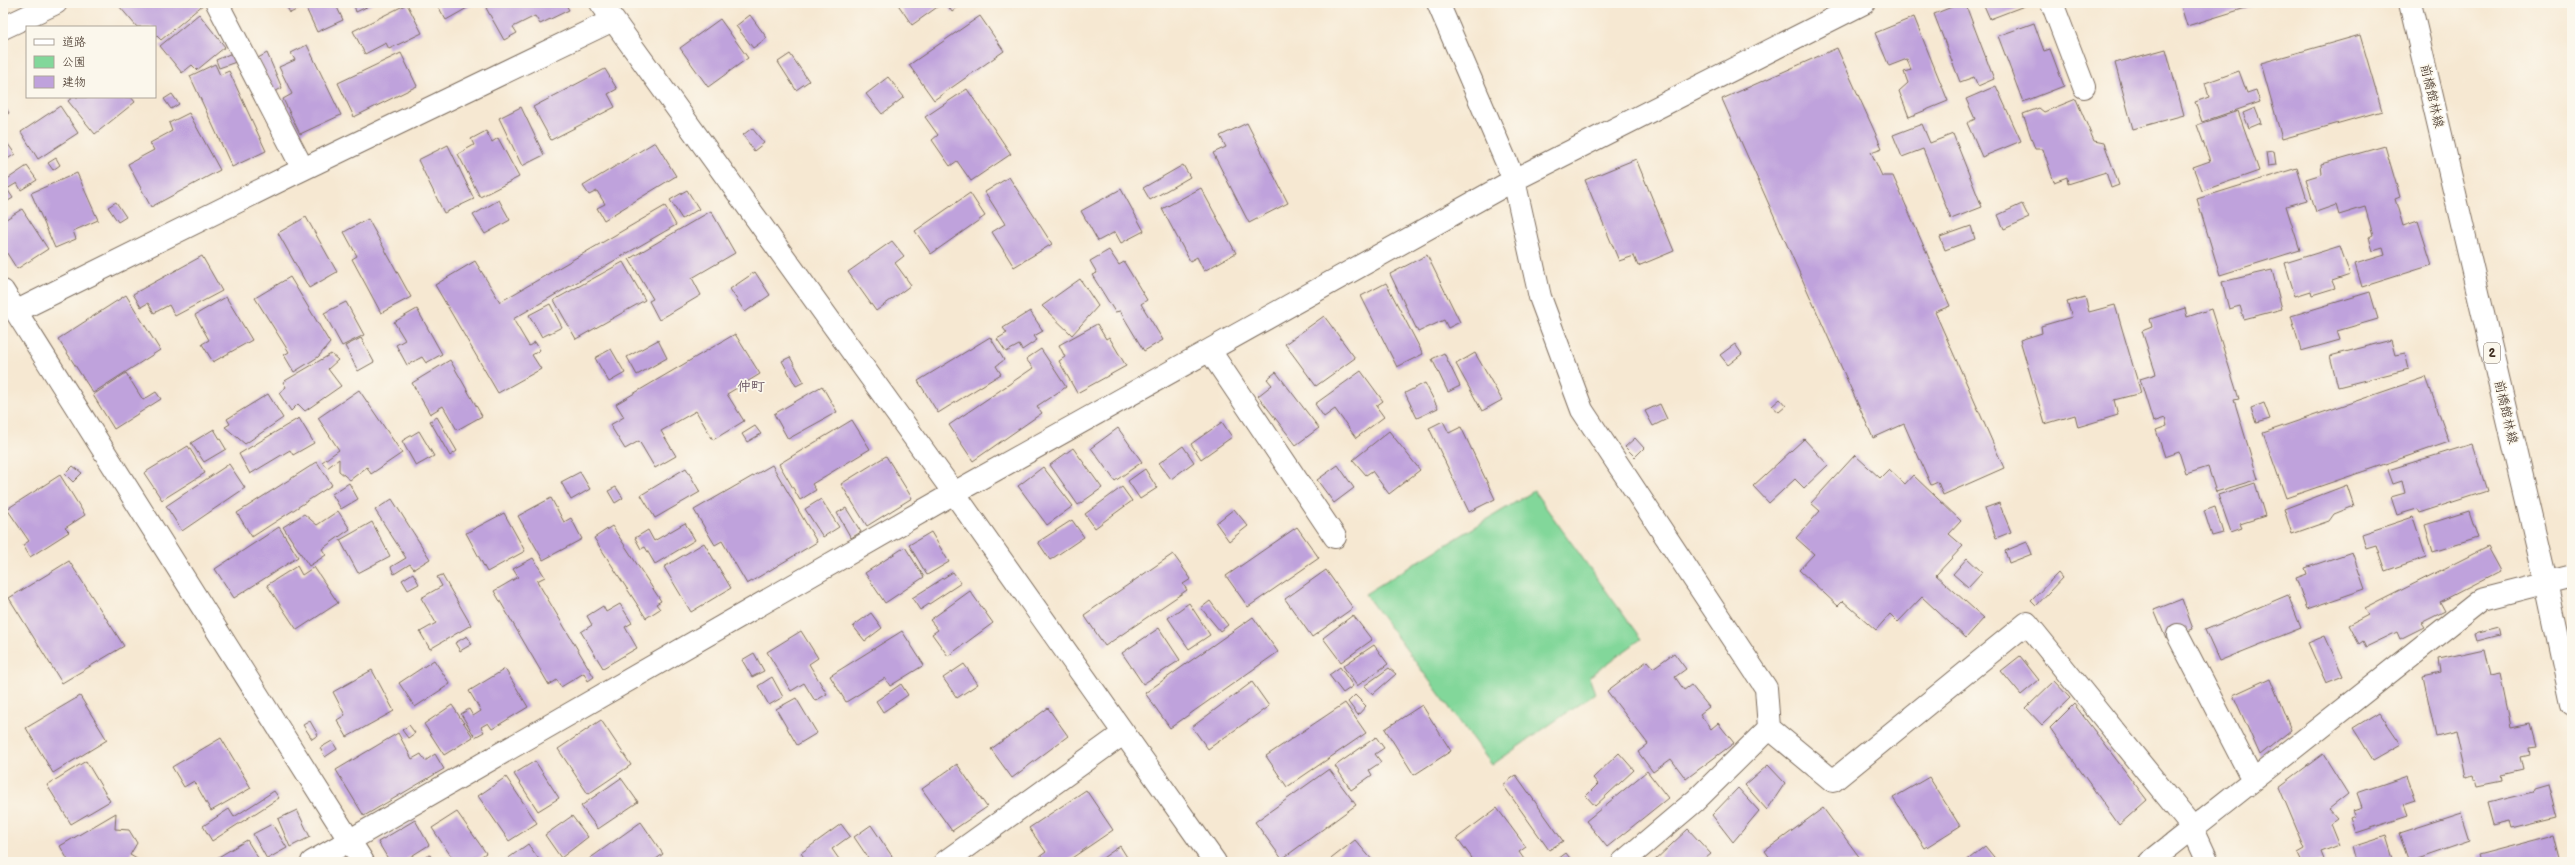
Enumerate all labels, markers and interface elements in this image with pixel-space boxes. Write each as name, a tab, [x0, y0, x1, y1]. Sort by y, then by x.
legend	[26, 26, 156, 98]
text: 道路	[62, 35, 86, 50]
text: 公園	[62, 55, 86, 70]
street label: 前橋館林線	[2417, 63, 2447, 130]
text: 建物	[62, 75, 86, 90]
road number: 2	[2484, 343, 2500, 363]
district label: 仲町	[737, 378, 765, 395]
street label: 前橋館林線	[2491, 379, 2521, 446]

